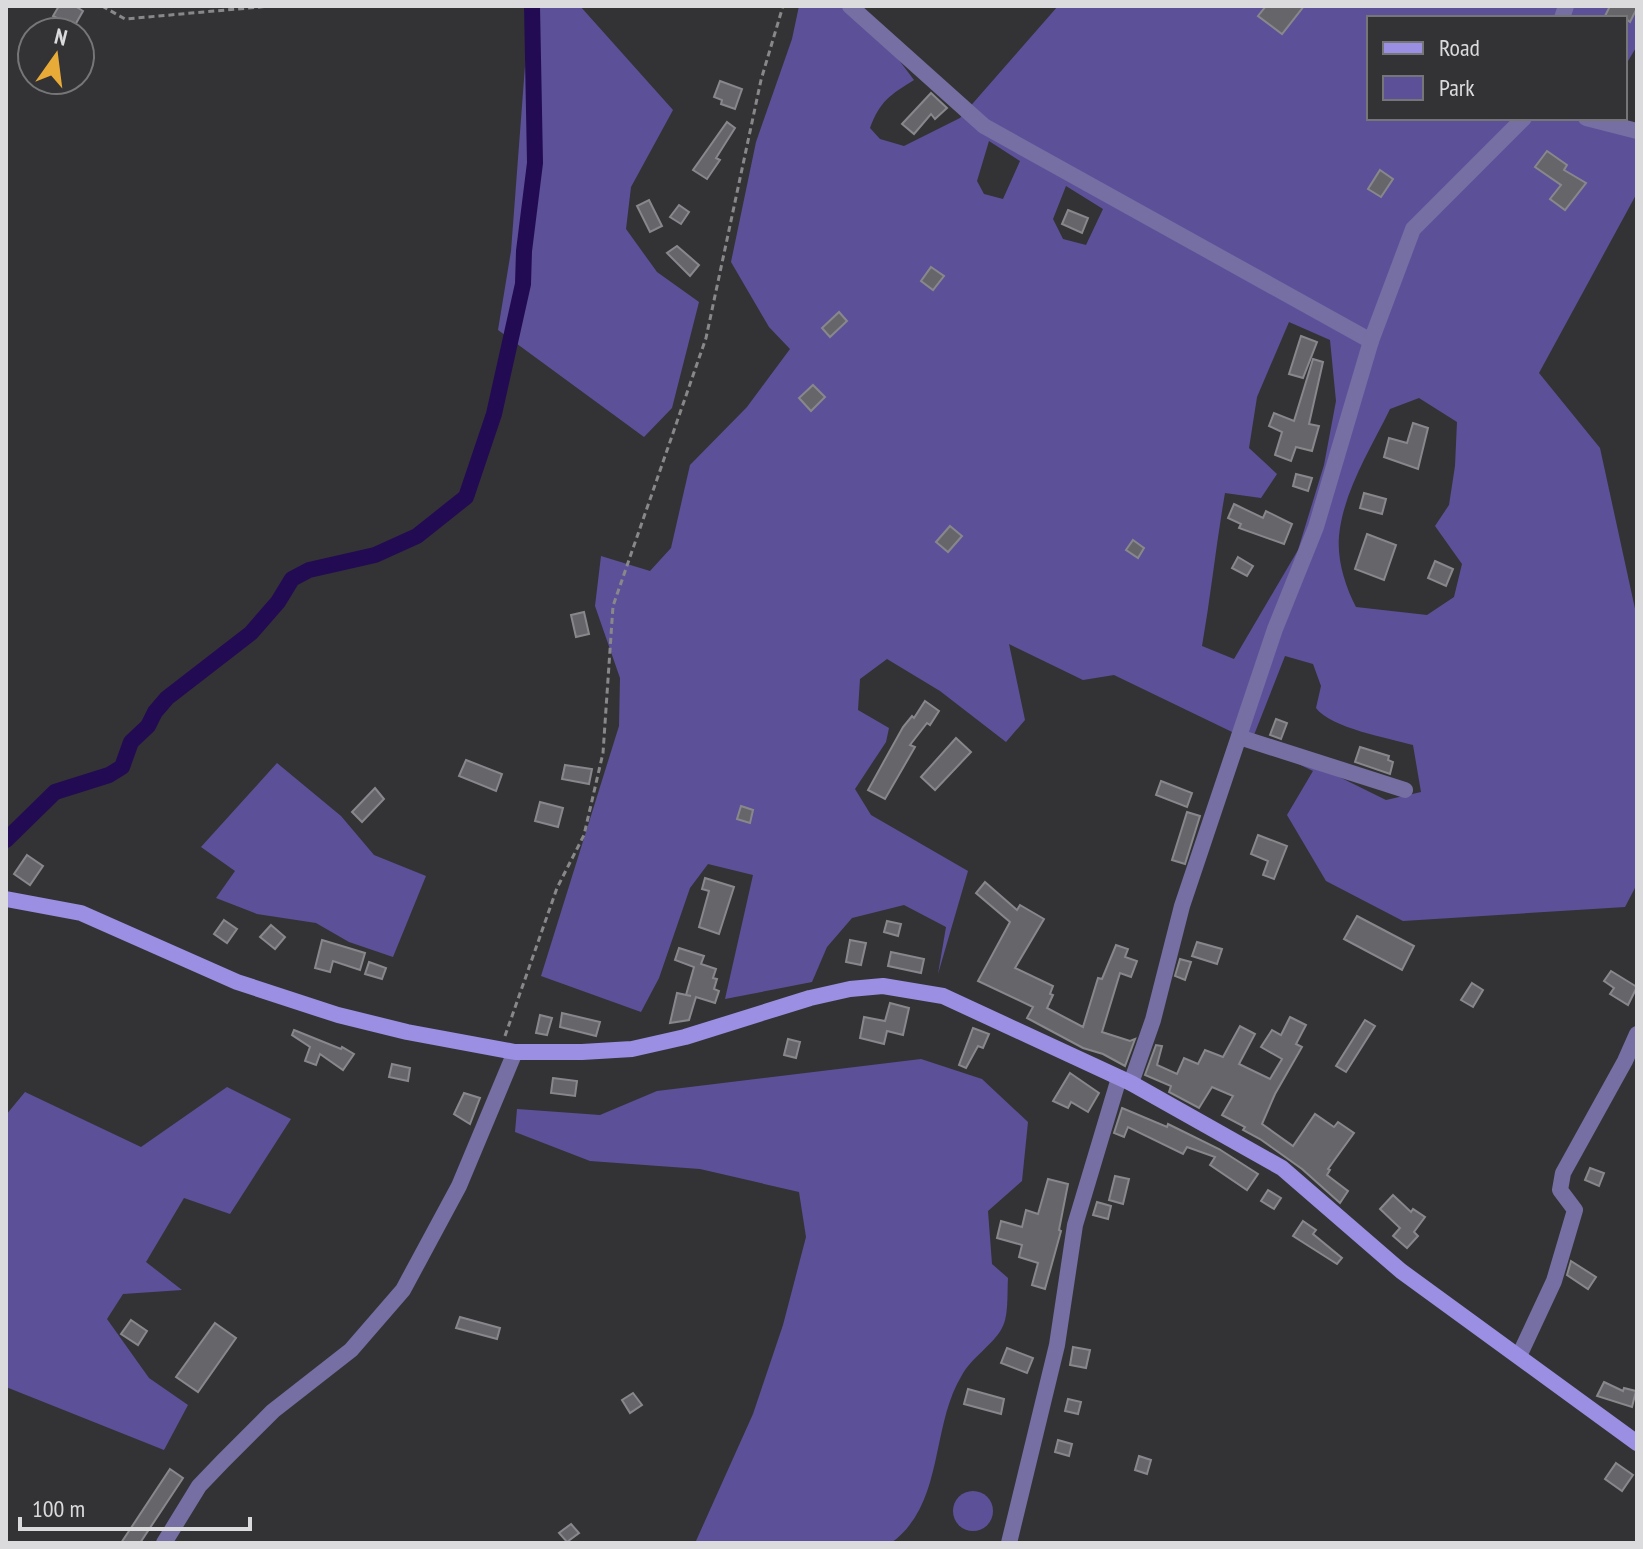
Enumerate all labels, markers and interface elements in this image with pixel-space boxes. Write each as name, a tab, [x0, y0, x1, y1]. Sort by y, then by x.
north arrow	[16, 16, 96, 96]
legend	[1367, 16, 1627, 120]
text: N	[52, 22, 70, 52]
text: Road	[1439, 32, 1480, 63]
text: Park	[1439, 72, 1475, 103]
scale bar	[20, 1481, 250, 1531]
text: 100 m	[32, 1493, 85, 1524]

